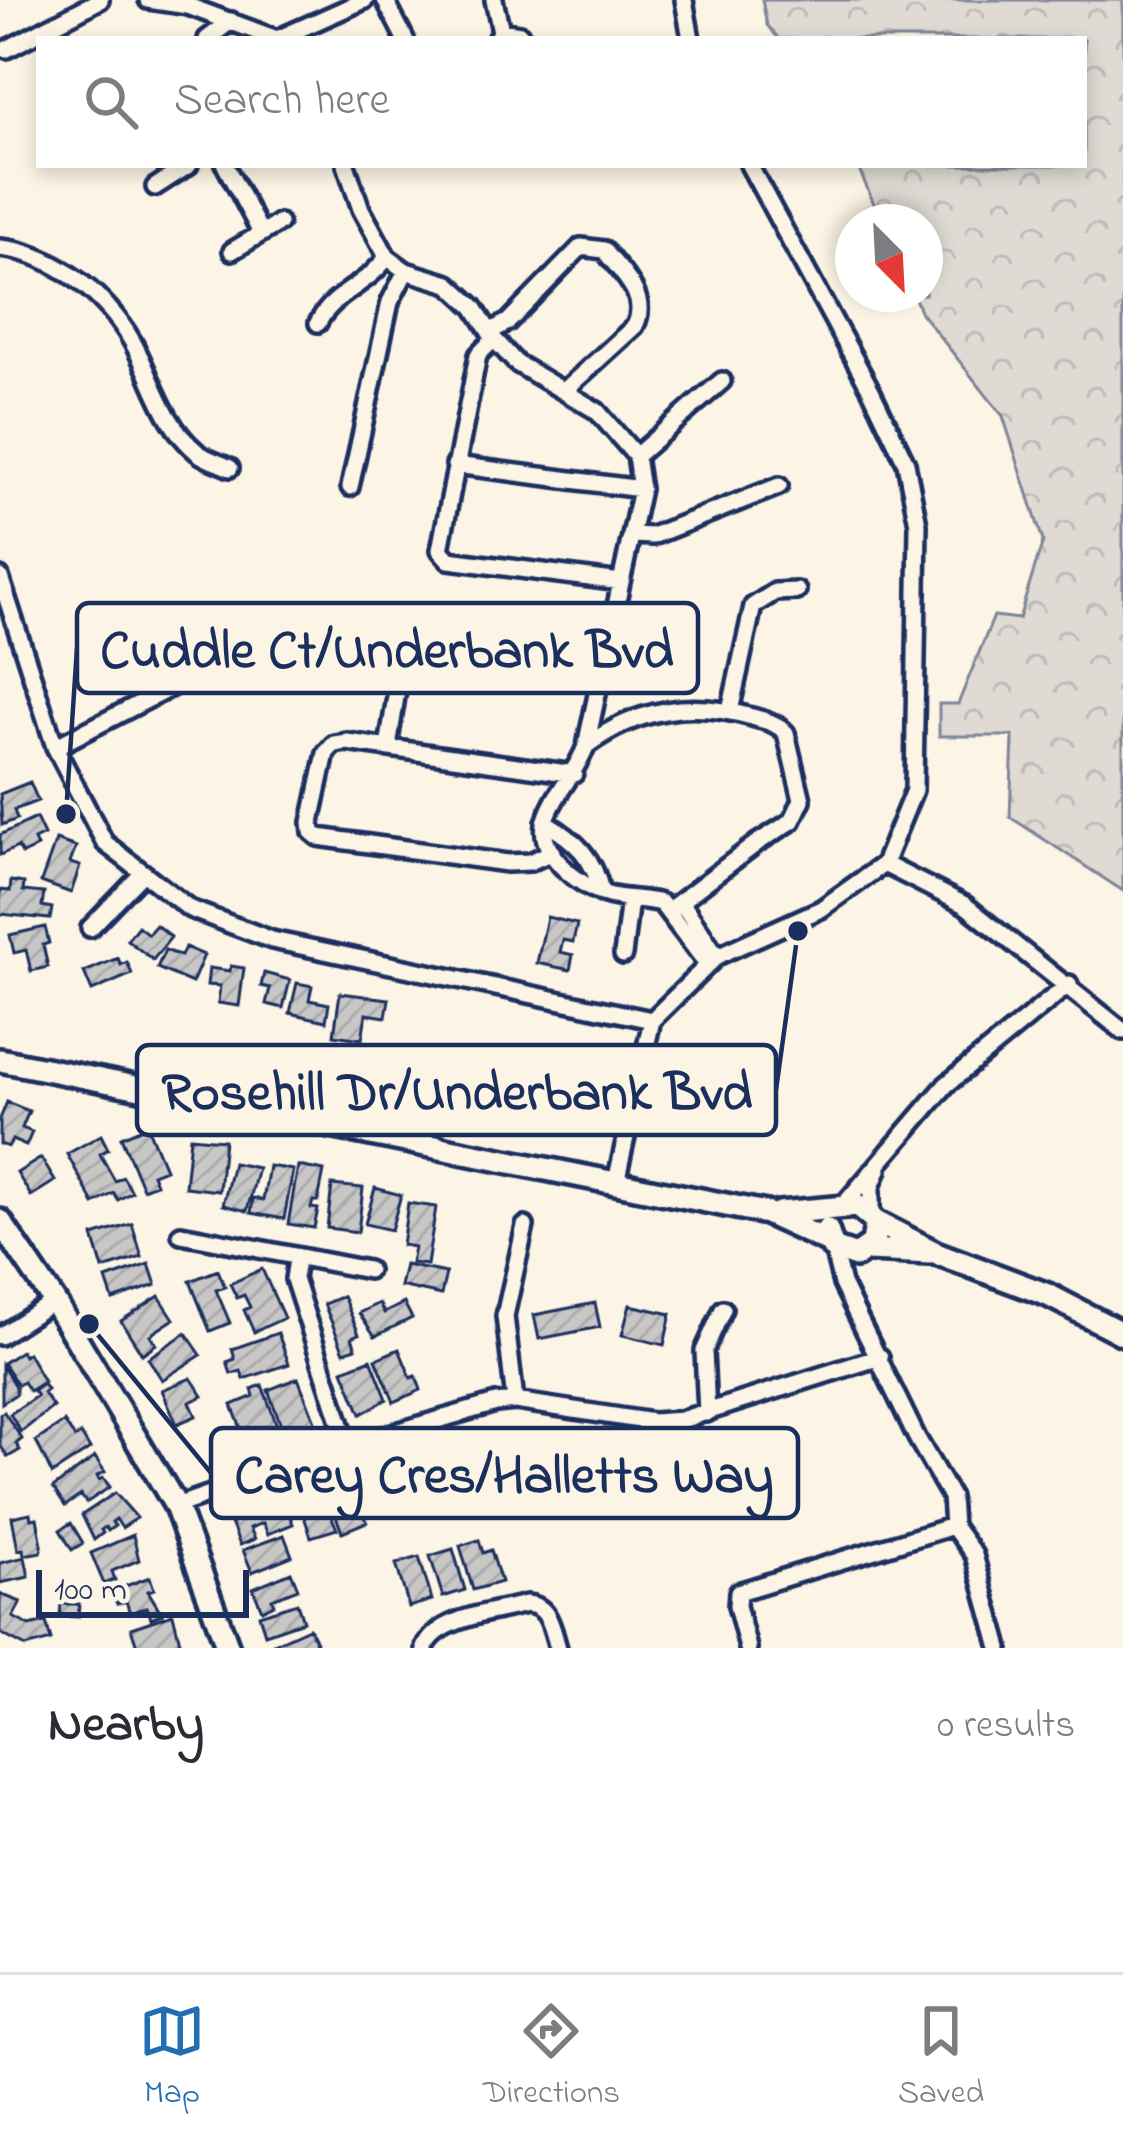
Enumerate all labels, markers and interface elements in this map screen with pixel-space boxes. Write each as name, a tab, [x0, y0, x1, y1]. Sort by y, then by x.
search box	[36, 36, 1087, 168]
icon: search	[78, 69, 144, 135]
text: Search here	[174, 69, 390, 135]
north arrow	[835, 204, 943, 312]
callout: Cuddle Ct/Underbank Bvd	[77, 603, 698, 693]
text: Cuddle Ct/Underbank Bvd	[100, 615, 674, 693]
callout: Rosehill Dr/Underbank Bvd	[137, 1045, 776, 1135]
text: Rosehill Dr/Underbank Bvd	[162, 1057, 753, 1135]
callout: Carey Cres/Halletts Way	[211, 1428, 798, 1518]
text: Carey Cres/Halletts Way	[234, 1440, 774, 1519]
scale bar	[36, 1564, 249, 1617]
text: 100 m	[54, 1567, 127, 1615]
text: Nearby	[48, 1689, 204, 1764]
text: 0 results	[937, 1698, 1075, 1755]
tab: Map	[139, 1998, 205, 2118]
tab: Directions	[483, 1998, 620, 2118]
tab: Saved	[898, 1998, 984, 2118]

